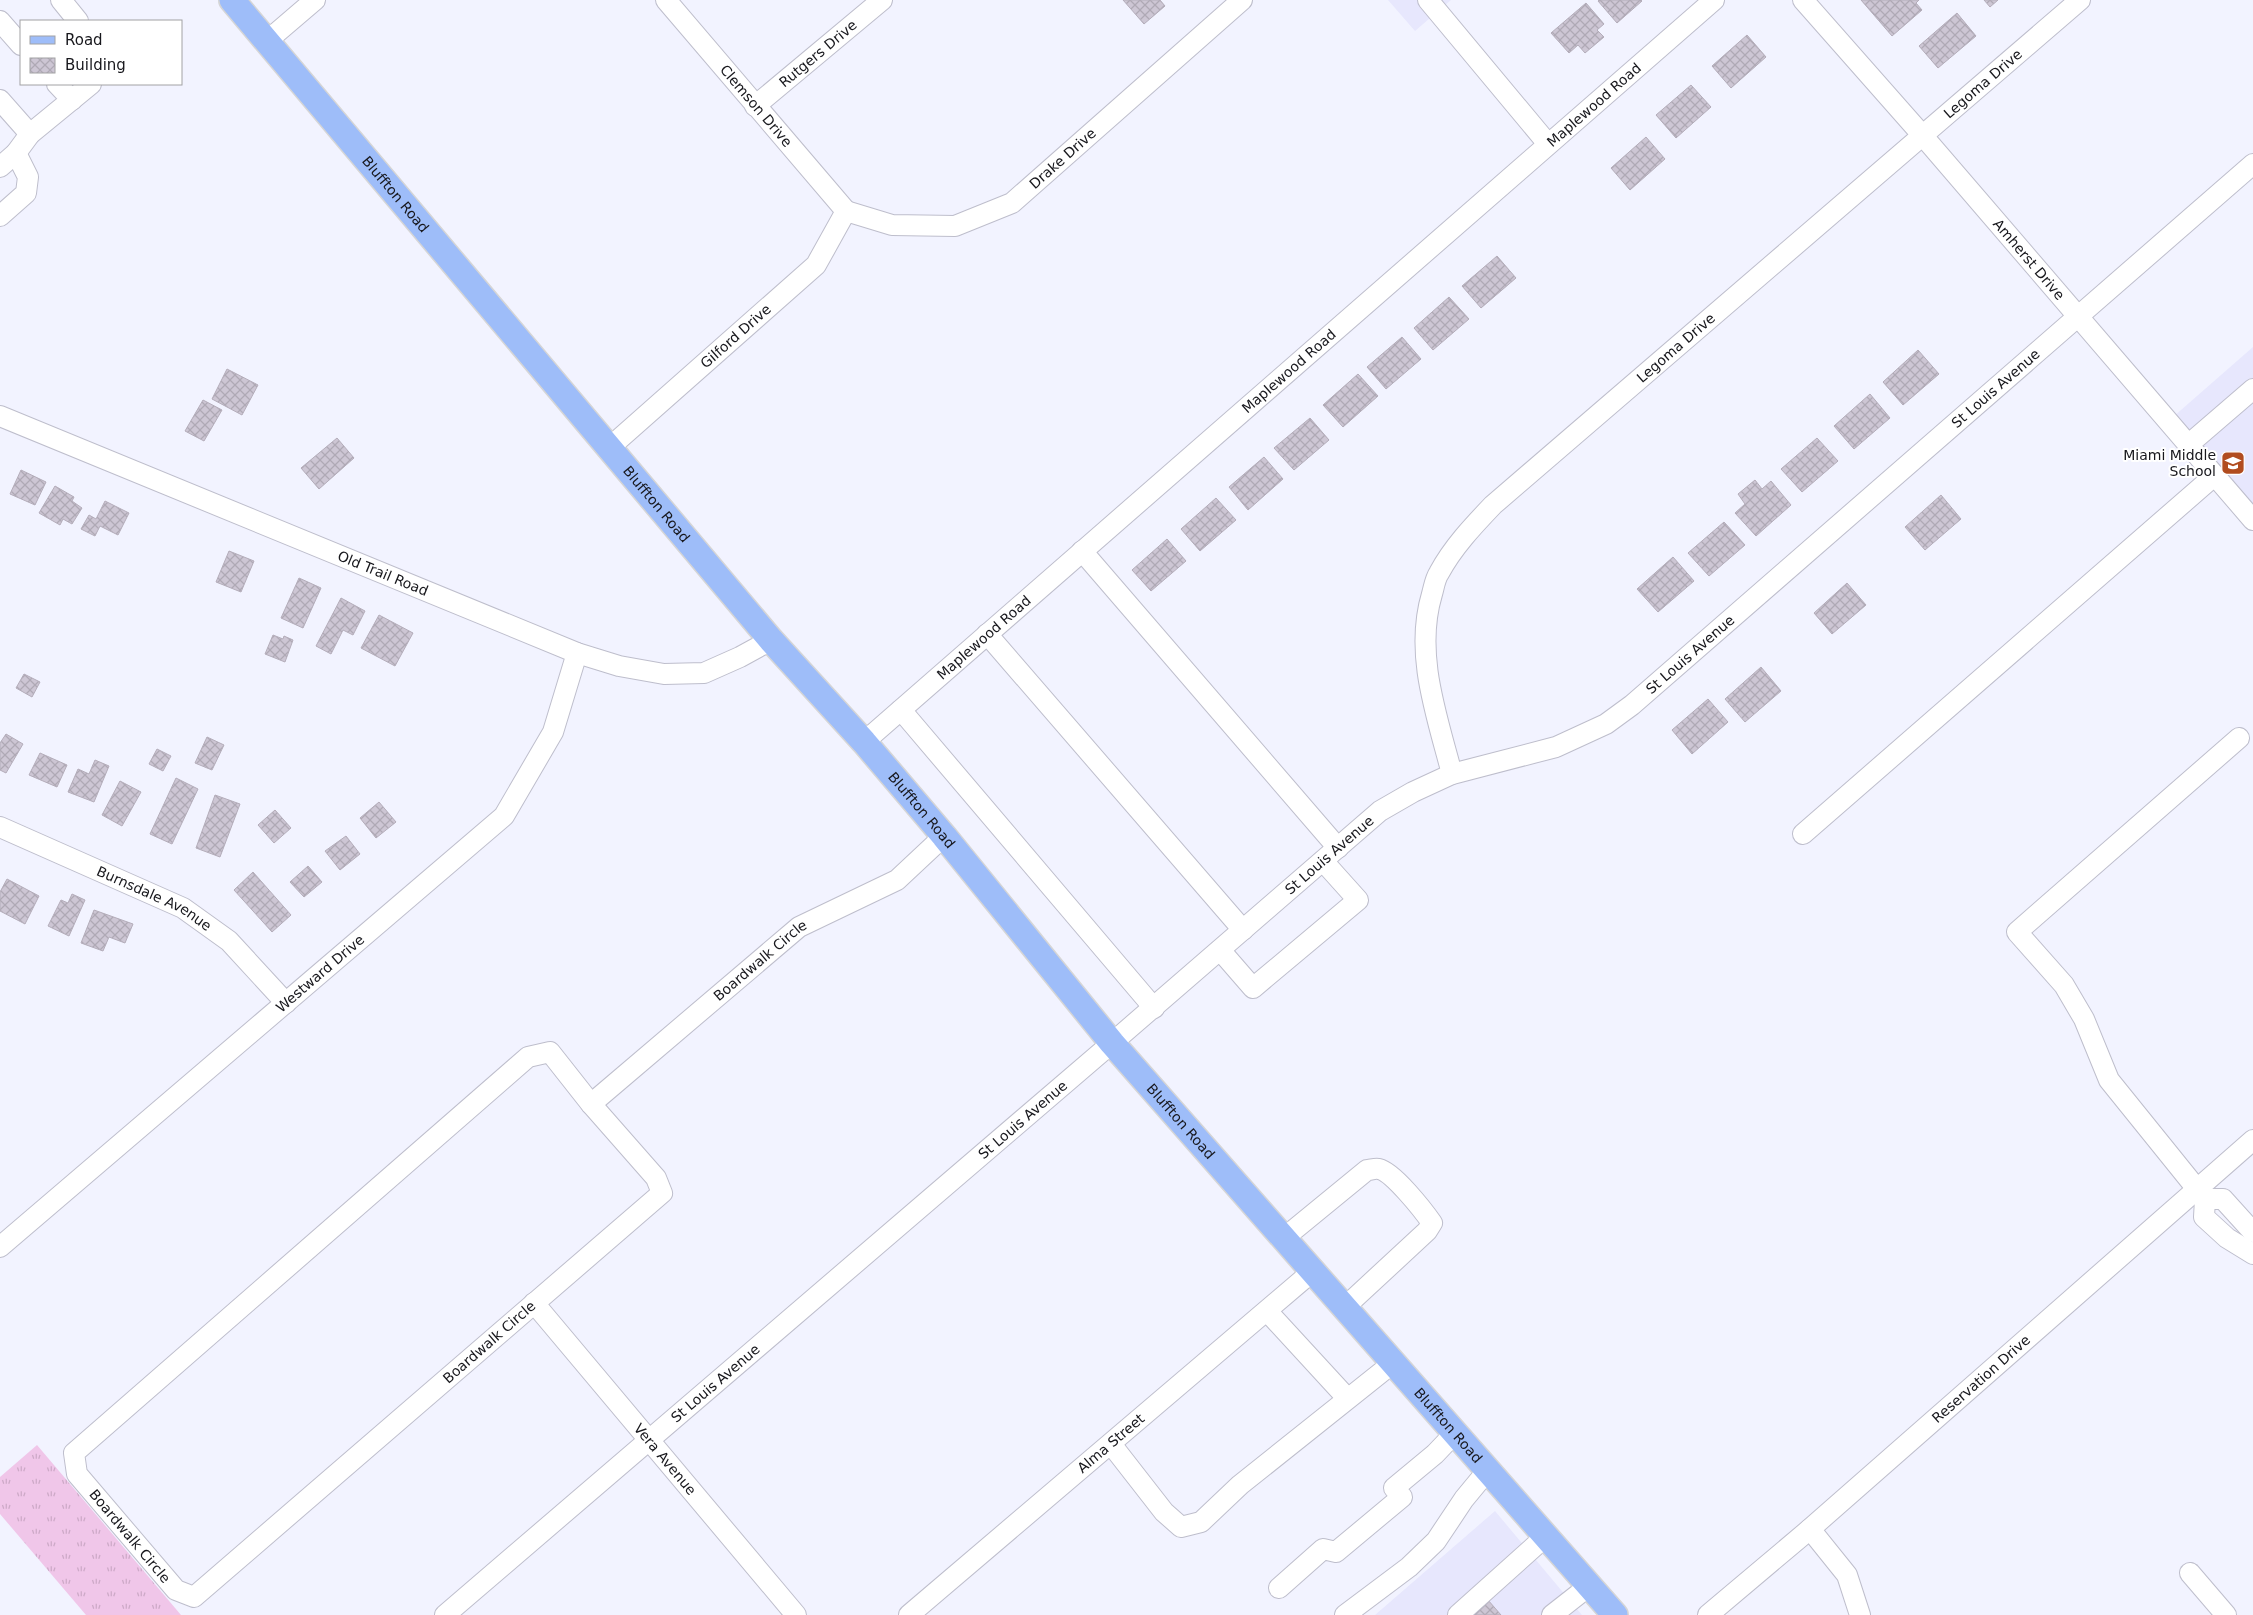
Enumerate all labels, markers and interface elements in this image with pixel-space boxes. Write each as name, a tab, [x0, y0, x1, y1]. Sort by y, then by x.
street label: Rutgers Drive	[776, 17, 860, 90]
legend	[20, 20, 182, 85]
text: Road	[65, 31, 103, 49]
street label: Legoma Drive	[1940, 46, 2025, 122]
text: Building	[65, 56, 126, 74]
street label: Maplewood Road	[1544, 60, 1644, 150]
street label: Clemson Drive	[717, 62, 796, 150]
street label: Drake Drive	[1026, 125, 1099, 192]
street label: Bluffton Road	[359, 153, 432, 236]
street label: Amherst Drive	[1990, 216, 2068, 303]
street label: Gilford Drive	[697, 301, 774, 371]
street label: Legoma Drive	[1633, 310, 1718, 386]
street label: Maplewood Road	[1239, 326, 1339, 416]
street label: St Louis Avenue	[1948, 346, 2043, 431]
place label: Miami Middle School	[2123, 447, 2216, 479]
school or university icon: Miami Middle School	[2220, 450, 2246, 476]
street label: Bluffton Road	[620, 463, 693, 545]
street label: Old Trail Road	[335, 548, 431, 599]
street label: Maplewood Road	[934, 592, 1034, 683]
street label: St Louis Avenue	[1643, 612, 1737, 697]
street label: Bluffton Road	[885, 769, 958, 851]
street label: St Louis Avenue	[1282, 812, 1377, 898]
street label: Burnsdale Avenue	[94, 863, 215, 934]
street label: Boardwalk Circle	[710, 917, 809, 1004]
street label: Westward Drive	[273, 931, 367, 1015]
street label: St Louis Avenue	[975, 1077, 1070, 1162]
street label: Bluffton Road	[1144, 1080, 1218, 1162]
street label: Boardwalk Circle	[440, 1298, 538, 1386]
street label: Reservation Drive	[1929, 1332, 2033, 1426]
street label: St Louis Avenue	[668, 1341, 763, 1426]
street label: Bluffton Road	[1411, 1385, 1486, 1466]
street label: Alma Street	[1074, 1410, 1148, 1476]
street label: Vera Avenue	[631, 1420, 700, 1498]
street label: Boardwalk Circle	[86, 1486, 174, 1586]

